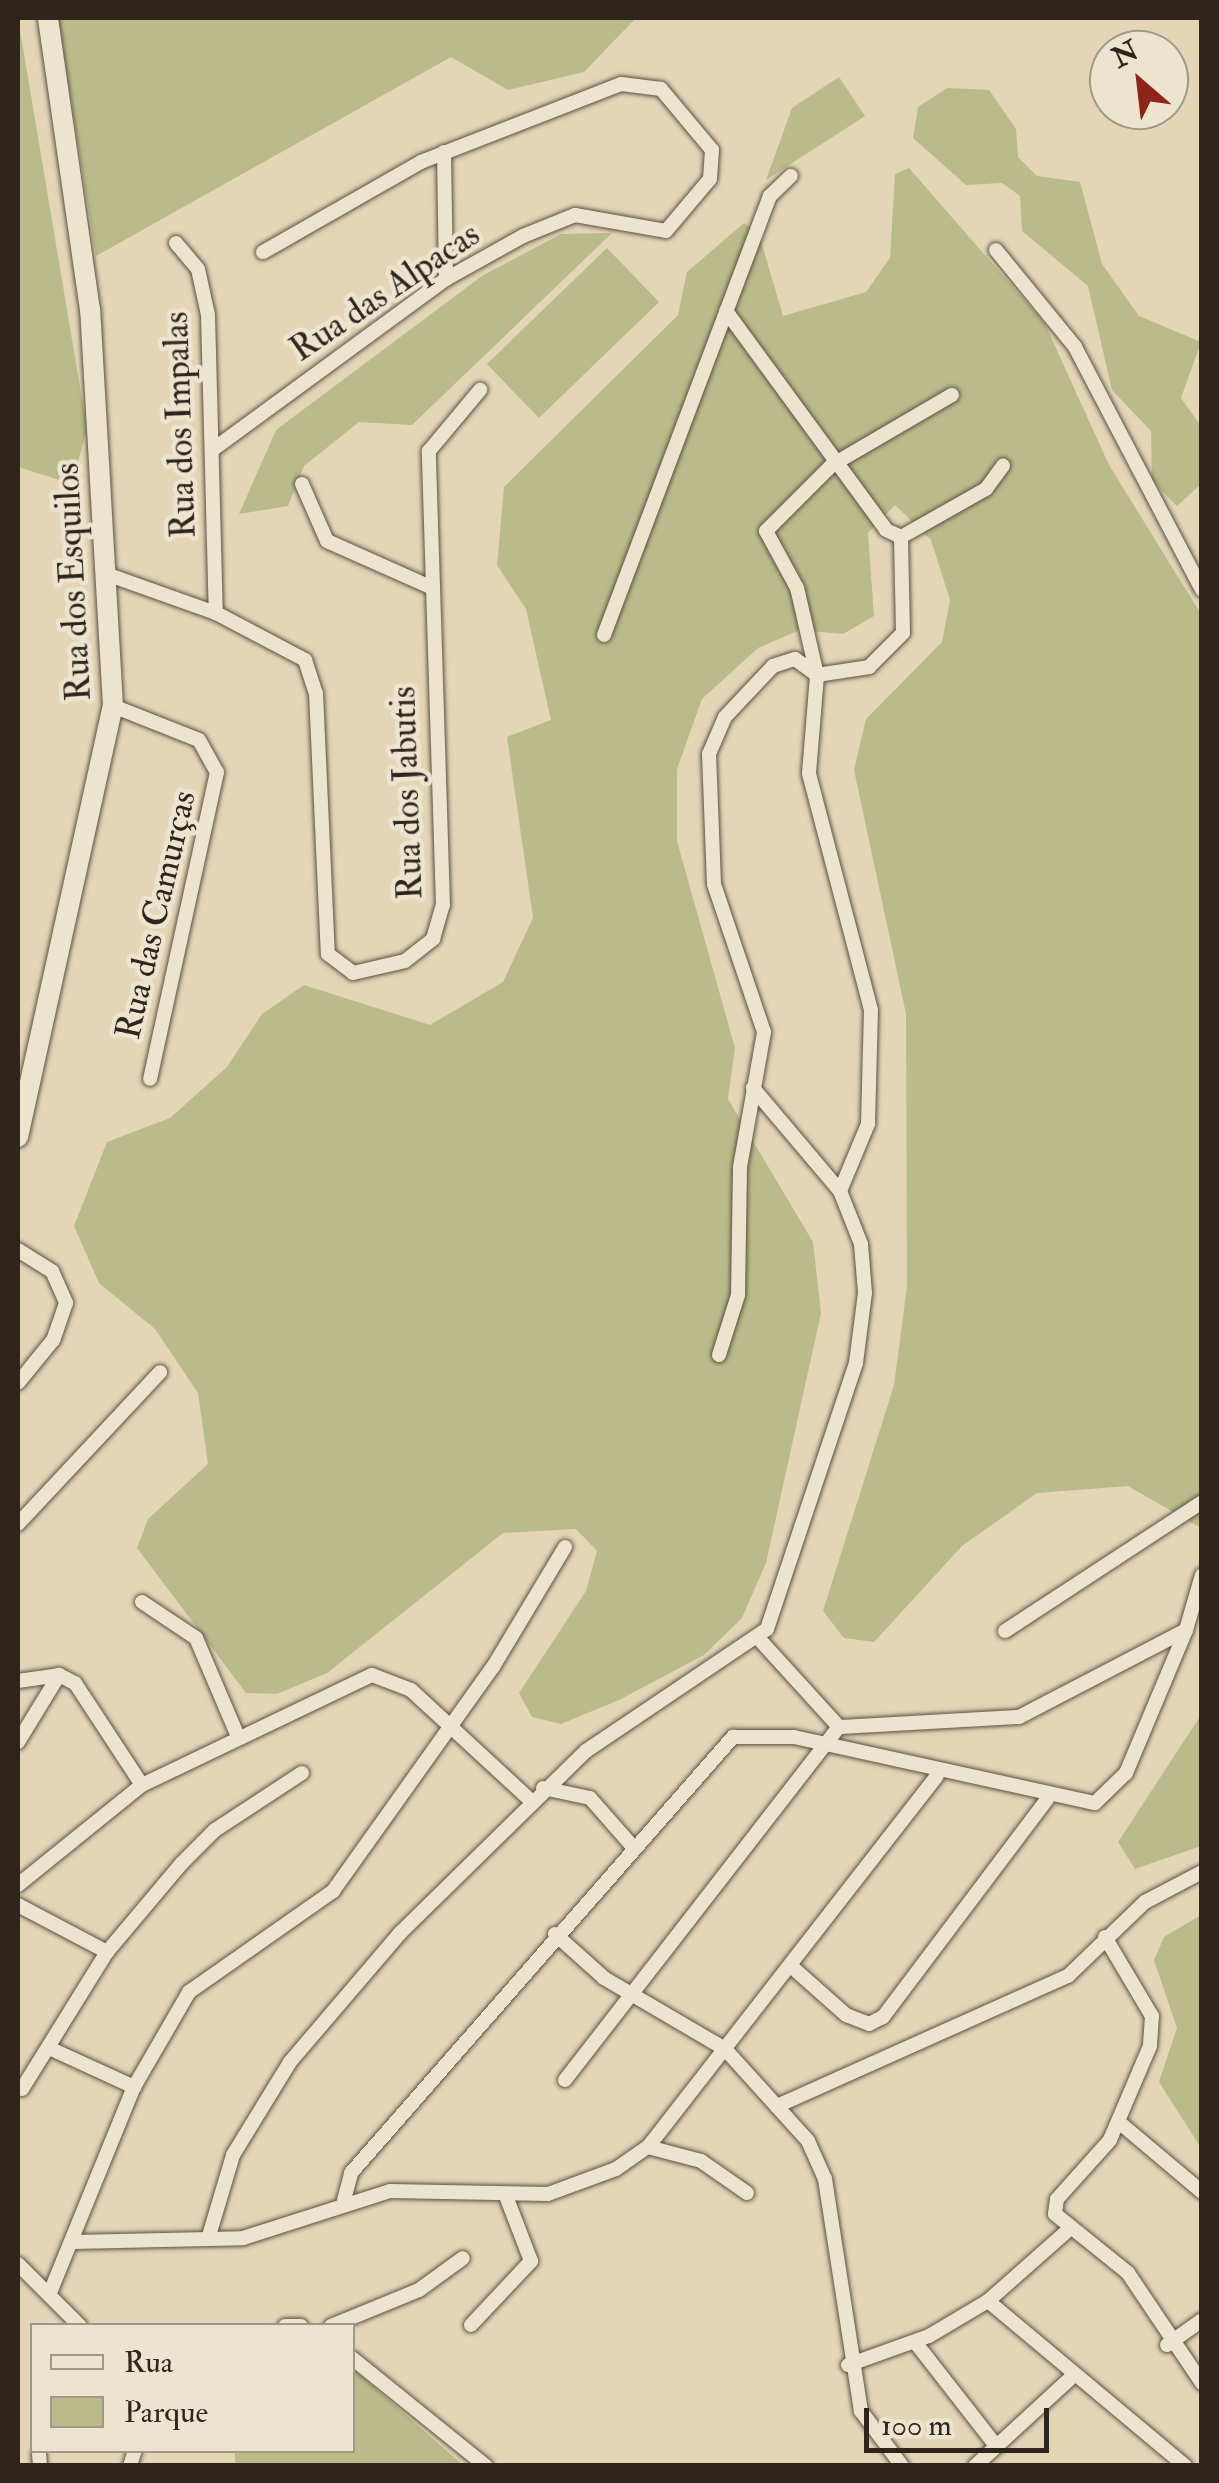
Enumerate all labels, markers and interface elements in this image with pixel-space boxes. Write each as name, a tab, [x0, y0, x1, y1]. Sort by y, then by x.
north arrow	[1089, 30, 1189, 130]
text: N	[1106, 34, 1145, 76]
street label: Rua das Alpacas	[282, 213, 488, 371]
street label: Rua dos Impalas	[155, 311, 205, 539]
street label: Rua dos Esquilos	[46, 462, 100, 702]
street label: Rua dos Jabutis	[382, 686, 432, 900]
street label: Rua das Camurças	[107, 787, 205, 1043]
legend	[30, 2323, 355, 2453]
text: Rua	[124, 2344, 173, 2381]
scale bar	[869, 2388, 1054, 2450]
text: Parque	[124, 2394, 208, 2431]
text: 100 m	[881, 2407, 952, 2444]

